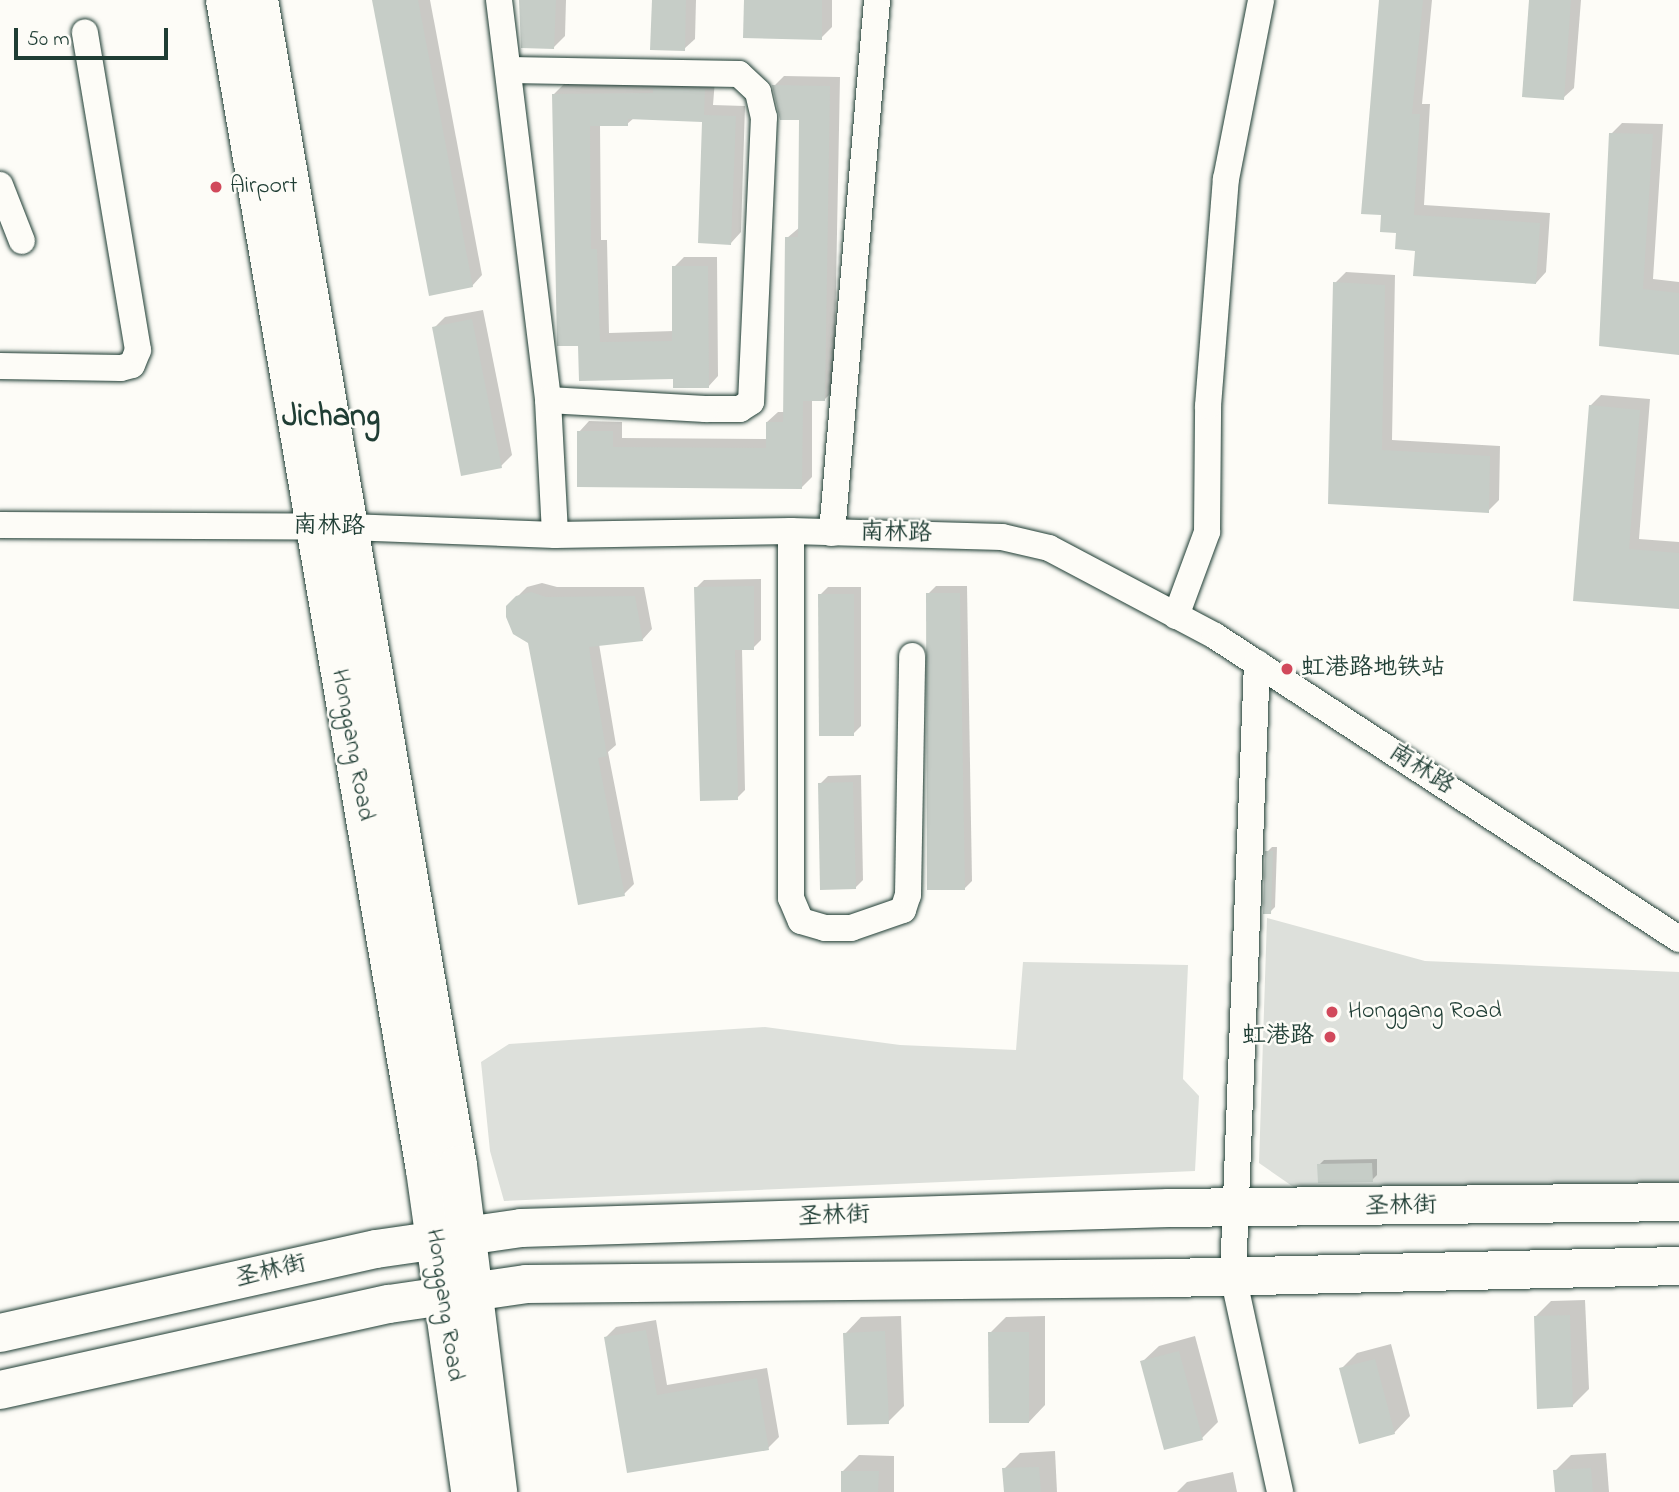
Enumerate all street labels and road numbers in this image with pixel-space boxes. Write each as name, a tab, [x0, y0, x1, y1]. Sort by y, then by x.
street label: 南林路	[293, 512, 365, 542]
street label: 南林路	[860, 519, 932, 549]
street label: Honggang Road	[324, 667, 380, 823]
street label: 南林路	[1383, 738, 1459, 802]
street label: 圣林街	[1365, 1192, 1437, 1222]
street label: 圣林街	[798, 1201, 870, 1233]
street label: Honggang Road	[419, 1227, 469, 1383]
street label: 圣林街	[233, 1250, 309, 1294]

